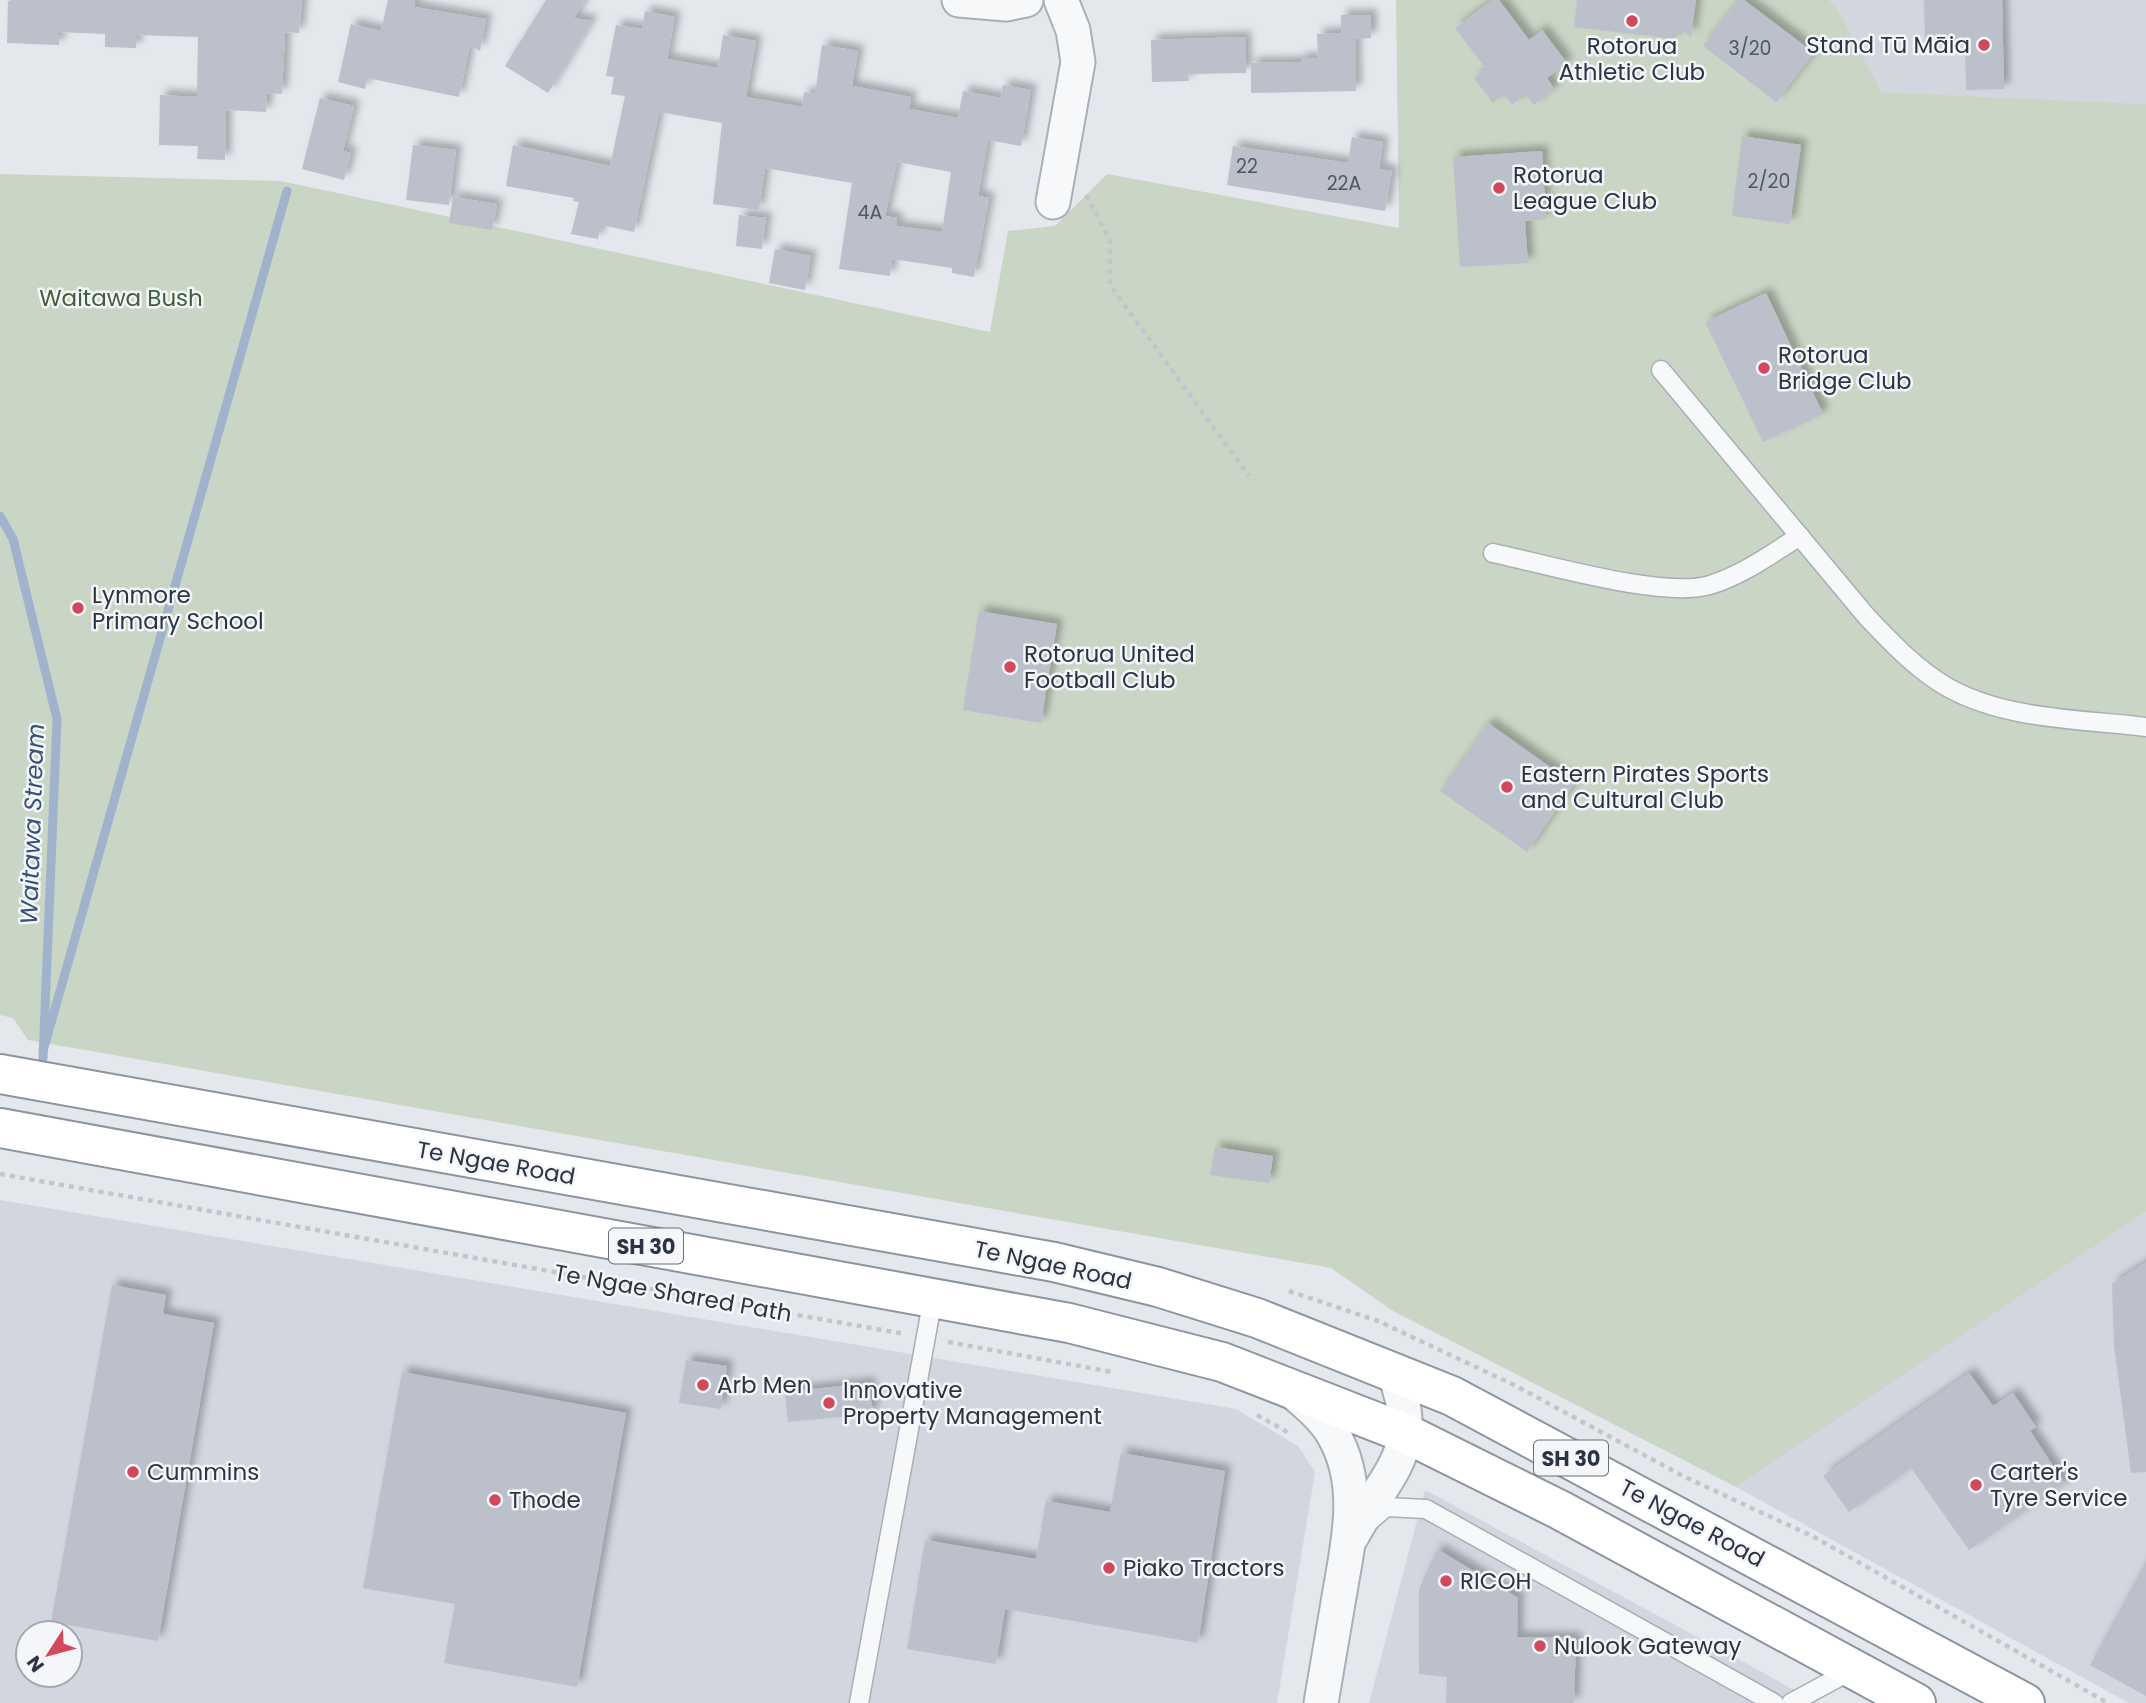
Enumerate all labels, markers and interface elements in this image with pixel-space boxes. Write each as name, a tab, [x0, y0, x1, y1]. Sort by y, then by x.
marker: Rotorua Athletic Club	[1624, 13, 1640, 29]
place label: Stand Tū Māia	[1806, 29, 1970, 61]
place label: Rotorua Athletic Club	[1559, 30, 1705, 88]
house number: 3/20	[1728, 35, 1772, 62]
marker: Stand Tū Māia	[1976, 37, 1992, 53]
house number: 22	[1236, 153, 1258, 180]
place label: Rotorua League Club	[1513, 159, 1657, 217]
house number: 2/20	[1748, 168, 1790, 195]
house number: 22A	[1327, 170, 1362, 197]
marker: Rotorua League Club	[1491, 180, 1507, 196]
house number: 4A	[858, 199, 883, 226]
park label: Waitawa Bush	[39, 282, 203, 314]
place label: Rotorua Bridge Club	[1778, 339, 1912, 397]
marker: Rotorua Bridge Club	[1756, 360, 1772, 376]
place label: Lynmore Primary School	[92, 579, 264, 637]
marker: Lynmore Primary School	[70, 600, 86, 616]
place label: Rotorua United Football Club	[1024, 638, 1195, 696]
marker: Rotorua United Football Club	[1002, 659, 1018, 675]
water label: Waitawa Stream	[12, 723, 52, 925]
place label: Eastern Pirates Sports and Cultural Club	[1521, 758, 1769, 816]
marker: Eastern Pirates Sports and Cultural Club	[1499, 779, 1515, 795]
street label: Te Ngae Road	[414, 1133, 578, 1193]
road number: SH 30	[609, 1228, 683, 1264]
street label: Te Ngae Road	[971, 1233, 1135, 1297]
street label: Te Ngae Shared Path	[552, 1256, 794, 1330]
place label: Arb Men	[717, 1369, 812, 1401]
place label: Innovative Property Management	[843, 1374, 1102, 1432]
marker: Arb Men	[695, 1377, 711, 1393]
marker: Innovative Property Management	[821, 1395, 837, 1411]
road number: SH 30	[1534, 1440, 1608, 1476]
place label: Cummins	[147, 1456, 259, 1488]
place label: Carter's Tyre Service	[1990, 1456, 2128, 1514]
marker: Cummins	[125, 1464, 141, 1480]
street label: Te Ngae Road	[1614, 1471, 1770, 1575]
marker: Carter's Tyre Service	[1968, 1477, 1984, 1493]
place label: Thode	[509, 1484, 581, 1516]
marker: Thode	[487, 1492, 503, 1508]
place label: Piako Tractors	[1123, 1552, 1284, 1584]
marker: Piako Tractors	[1101, 1560, 1117, 1576]
place label: RICOH	[1460, 1565, 1531, 1597]
marker: RICOH	[1438, 1573, 1454, 1589]
north arrow	[14, 1619, 84, 1689]
place label: Nulook Gateway	[1554, 1630, 1741, 1662]
marker: Nulook Gateway	[1532, 1638, 1548, 1654]
text: N	[21, 1650, 51, 1677]

